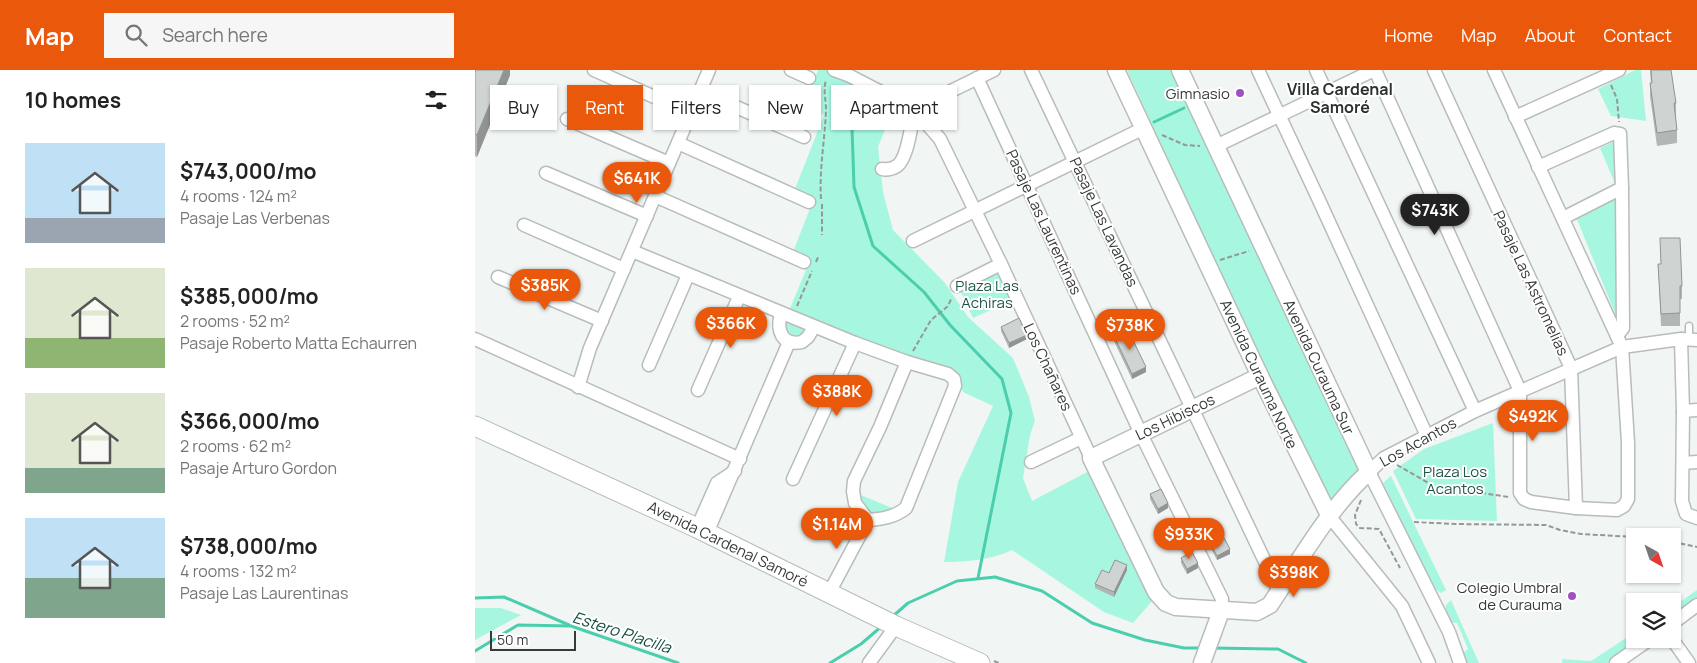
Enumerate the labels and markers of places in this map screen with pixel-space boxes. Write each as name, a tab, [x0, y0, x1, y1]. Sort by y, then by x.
place label: Gimnasio	[1166, 83, 1230, 104]
marker: Gimnasio	[1234, 87, 1246, 99]
pin: $641K	[602, 162, 672, 204]
pin: $743K	[1400, 194, 1470, 236]
pin: $385K	[510, 268, 580, 311]
pin: $366K	[696, 306, 766, 349]
pin: $738K	[1095, 308, 1165, 351]
pin: $388K	[802, 374, 872, 417]
pin: $492K	[1498, 400, 1568, 442]
pin: $1.14M	[796, 508, 878, 550]
pin: $933K	[1154, 518, 1224, 560]
pin: $398K	[1259, 556, 1329, 598]
place label: Colegio Umbral de Curauma	[1457, 577, 1562, 615]
marker: Colegio Umbral de Curauma	[1566, 590, 1578, 602]

